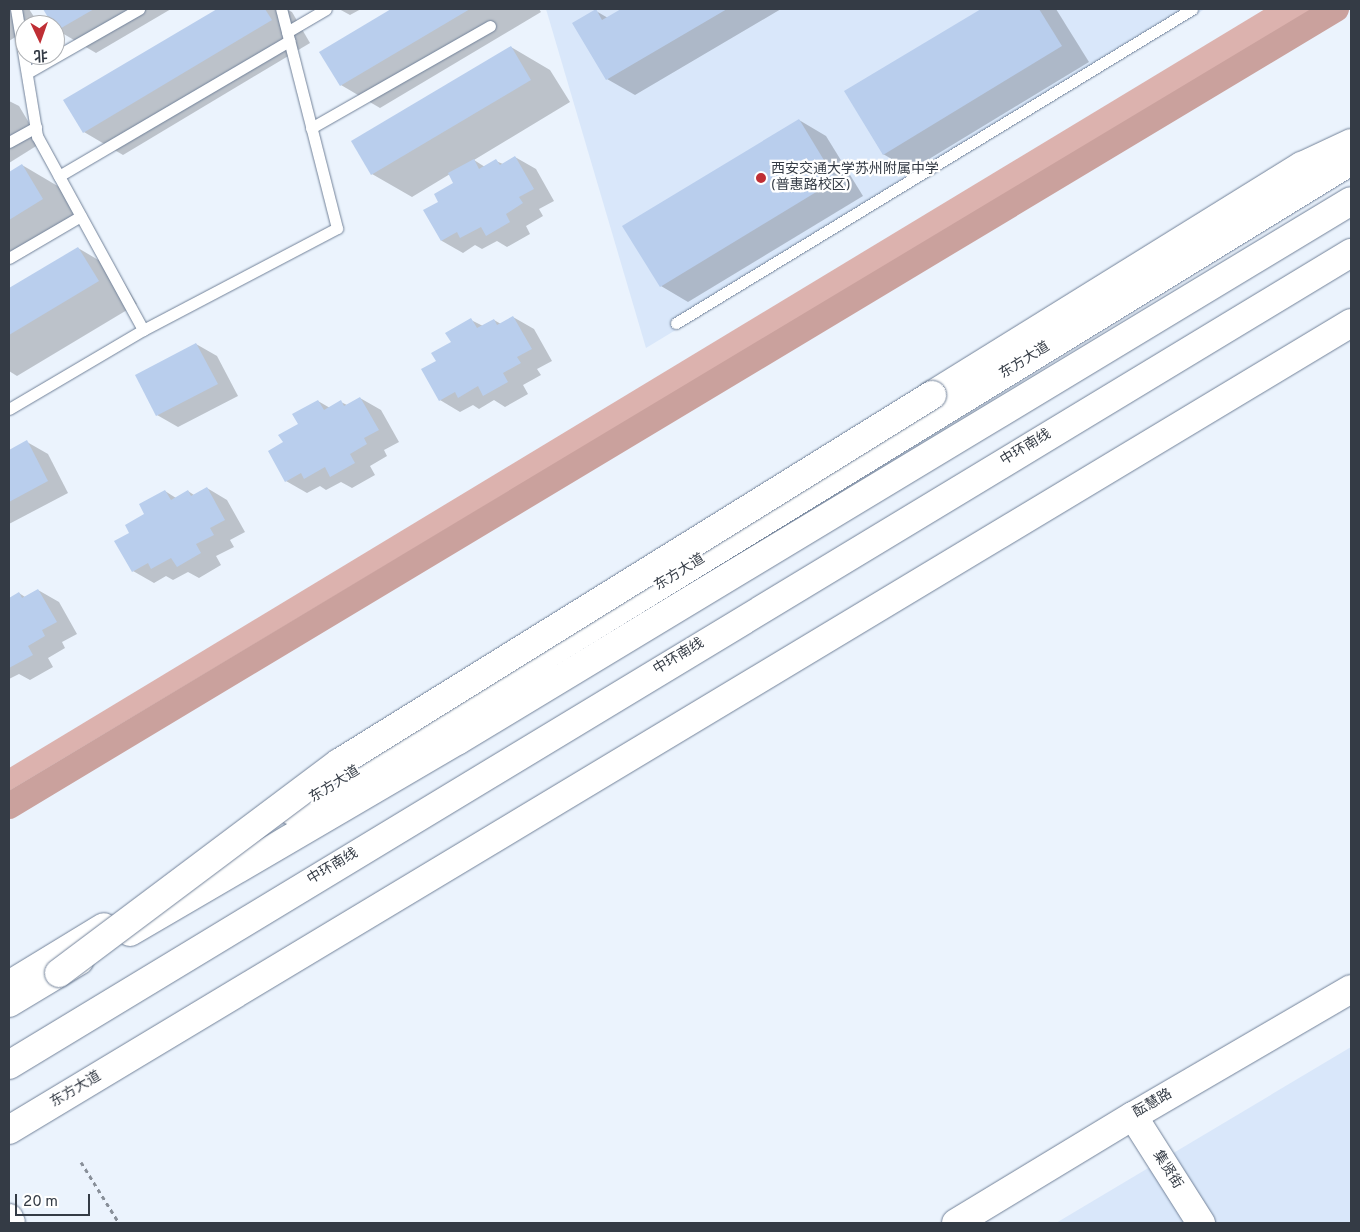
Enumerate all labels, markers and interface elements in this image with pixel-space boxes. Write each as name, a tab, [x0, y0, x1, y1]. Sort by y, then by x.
north arrow	[15, 15, 65, 65]
text: 北	[33, 46, 48, 63]
place label: 西安交通大学苏州附属中学 (普惠路校区)	[771, 162, 939, 194]
marker: 西安交通大学苏州附属中学 (普惠路校区)	[755, 172, 767, 184]
street label: 东方大道	[997, 339, 1053, 383]
street label: 中环南线	[998, 426, 1054, 470]
street label: 东方大道	[652, 551, 708, 595]
street label: 中环南线	[651, 635, 707, 679]
street label: 东方大道	[307, 763, 363, 807]
street label: 中环南线	[305, 845, 361, 889]
street label: 东方大道	[48, 1068, 104, 1112]
street label: 酝慧路	[1131, 1086, 1175, 1122]
street label: 集贤街	[1149, 1148, 1185, 1192]
scale bar	[18, 1184, 92, 1216]
text: 20 m	[23, 1193, 58, 1212]

